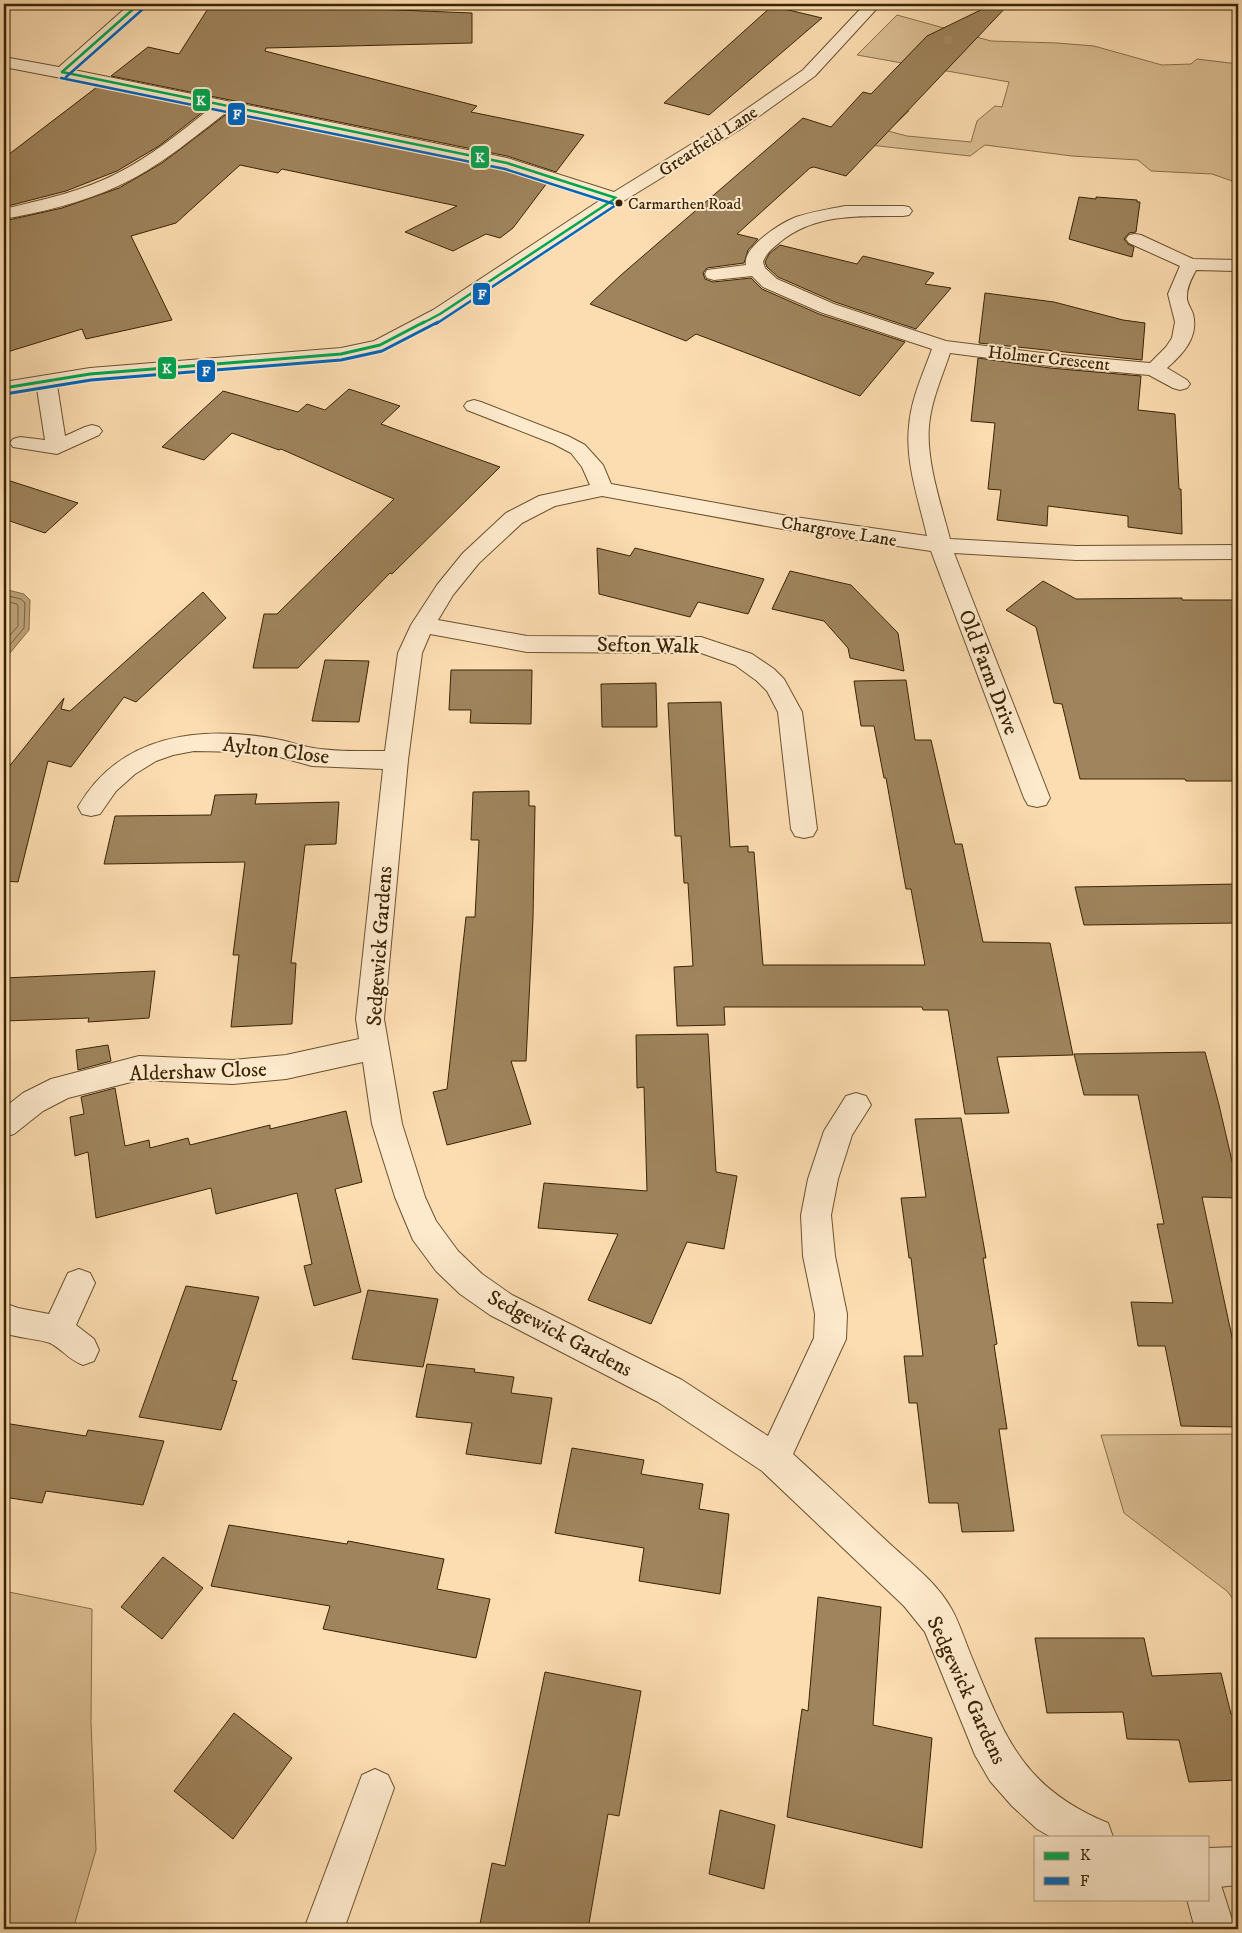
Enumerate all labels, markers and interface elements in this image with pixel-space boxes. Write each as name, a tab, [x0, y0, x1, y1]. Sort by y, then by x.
line badge: K	[192, 88, 211, 112]
text: K	[196, 92, 207, 110]
line badge: F	[227, 102, 246, 126]
street label: Greatfield Lane	[655, 102, 762, 182]
text: F	[233, 106, 242, 124]
line badge: K	[470, 145, 490, 169]
text: K	[475, 149, 486, 167]
place label: Carmarthen Road	[628, 194, 741, 214]
marker: Carmarthen Road	[614, 198, 624, 208]
line badge: F	[472, 282, 491, 306]
text: F	[478, 286, 487, 304]
street label: Holmer Crescent	[987, 342, 1111, 376]
line badge: K	[157, 356, 177, 380]
line badge: F	[196, 359, 216, 383]
text: K	[162, 360, 173, 378]
text: F	[202, 363, 211, 381]
street label: Chargrove Lane	[780, 512, 898, 552]
street label: Old Farm Drive	[952, 606, 1024, 739]
street label: Sefton Walk	[597, 632, 700, 660]
street label: Aylton Close	[221, 732, 331, 770]
street label: Sedgewick Gardens	[361, 865, 399, 1027]
street label: Aldershaw Close	[129, 1057, 268, 1087]
street label: Sedgewick Gardens	[483, 1285, 636, 1383]
street label: Sedgewick Gardens	[920, 1612, 1012, 1769]
legend	[1034, 1836, 1210, 1900]
text: K	[1080, 1846, 1091, 1865]
text: F	[1080, 1872, 1089, 1891]

